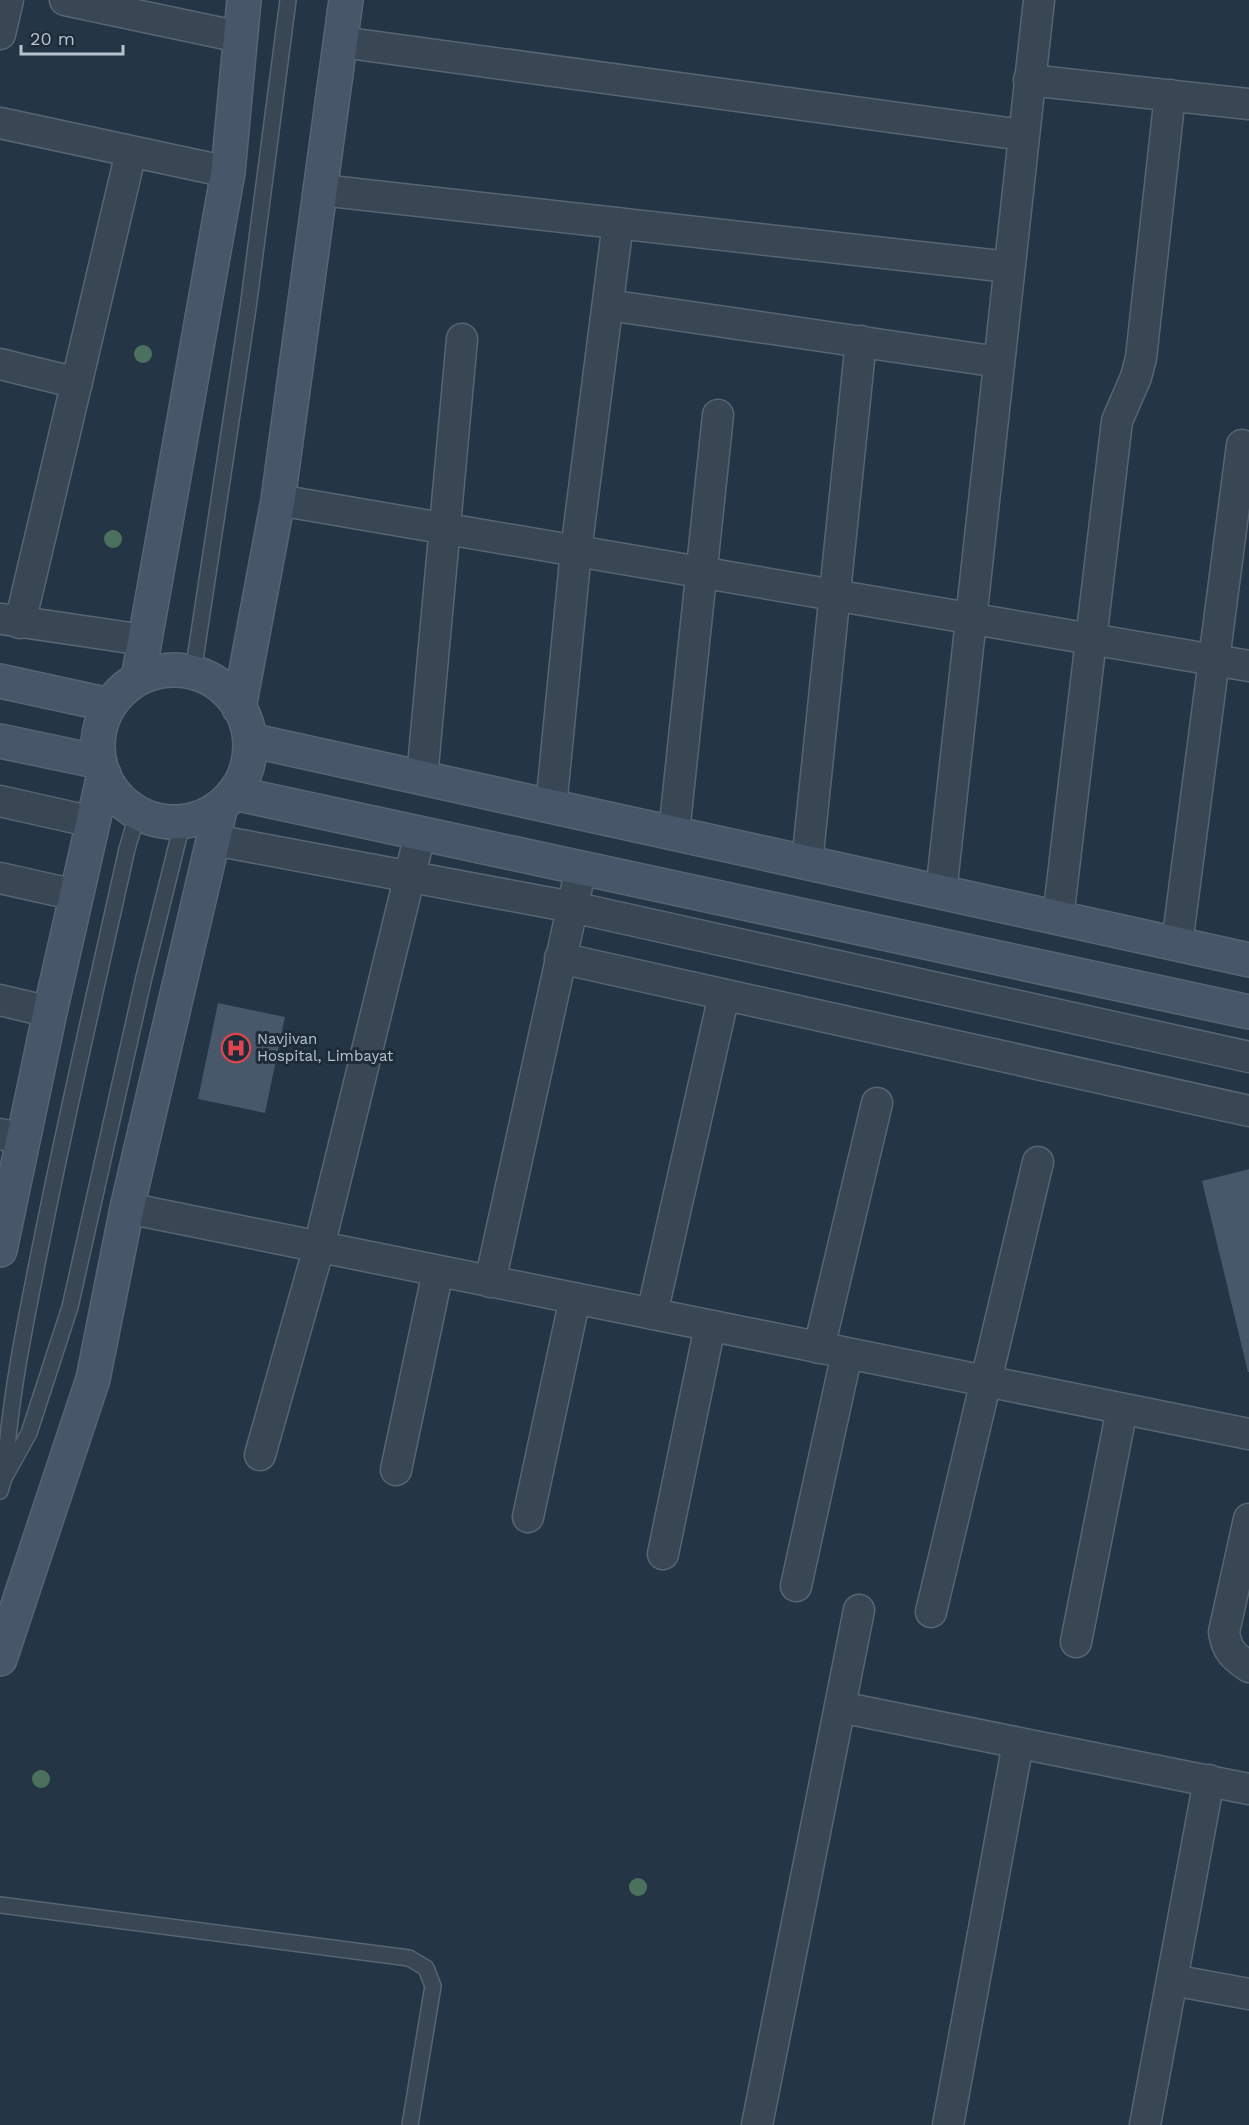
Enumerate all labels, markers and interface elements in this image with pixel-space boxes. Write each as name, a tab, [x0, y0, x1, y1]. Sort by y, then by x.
scale bar	[21, 18, 123, 56]
text: 20 m	[30, 28, 75, 49]
place label: Navjivan Hospital, Limbayat	[257, 1030, 394, 1065]
hospital icon: Navjivan Hospital, Limbayat	[220, 1032, 252, 1064]

